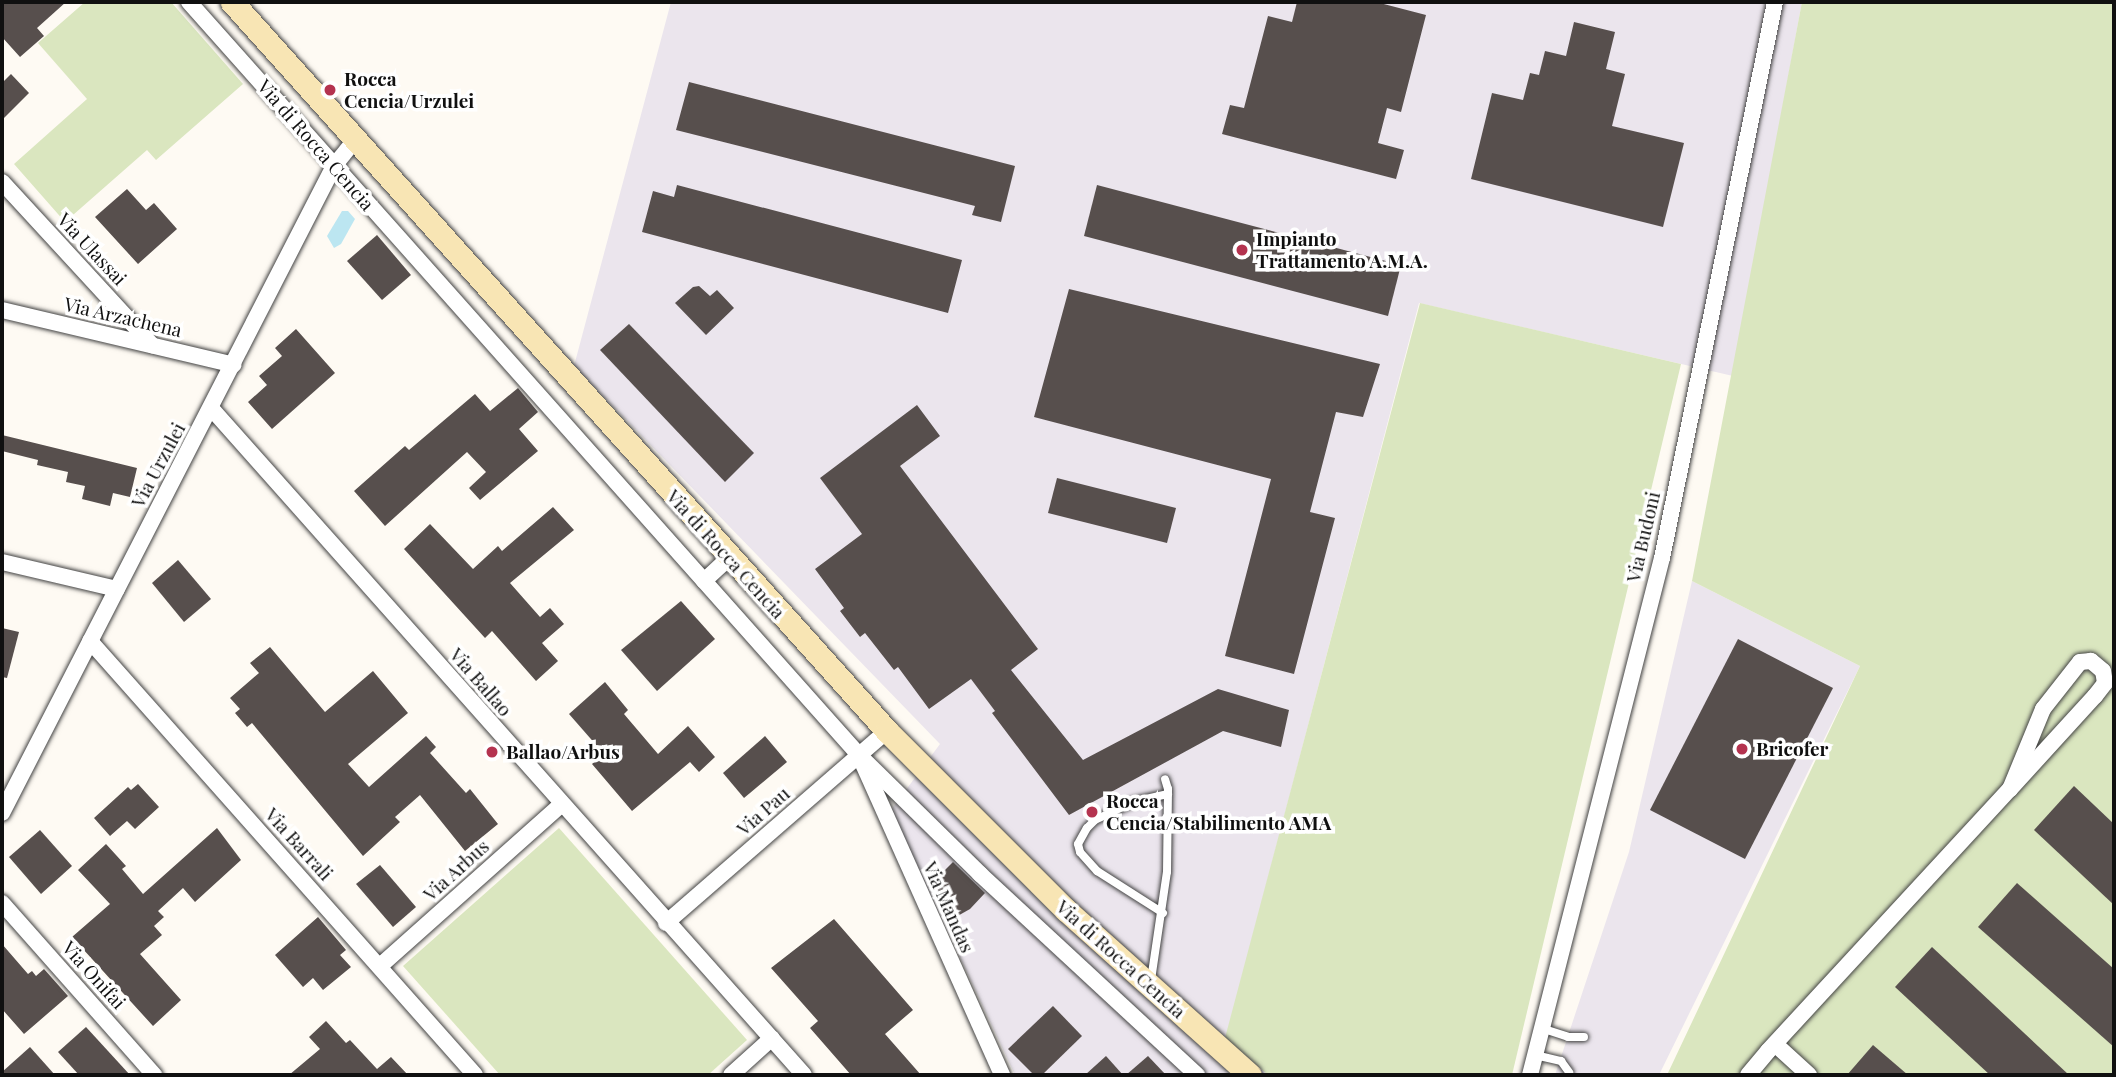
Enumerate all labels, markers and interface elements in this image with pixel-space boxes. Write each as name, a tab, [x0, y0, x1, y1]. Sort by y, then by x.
place label: Rocca Cencia/Urzulei	[344, 68, 474, 112]
street label: Via di Rocca Cencia	[253, 75, 379, 215]
marker: Rocca Cencia/Urzulei	[322, 82, 338, 98]
street label: Via Ulassai	[53, 208, 131, 290]
place label: Impianto Trattamento A.M.A.	[1256, 228, 1429, 272]
marker: Impianto Trattamento A.M.A.	[1234, 242, 1250, 258]
street label: Via Arzachena	[62, 292, 184, 342]
street label: Via Urzulei	[126, 419, 190, 511]
street label: Via di Rocca Cencia	[662, 485, 790, 623]
street label: Via Budoni	[1621, 489, 1665, 585]
street label: Via Ballao	[445, 643, 517, 721]
place label: Bricofer	[1756, 738, 1828, 760]
place label: Ballao/Arbus	[506, 741, 620, 763]
marker: Bricofer	[1734, 741, 1750, 757]
marker: Ballao/Arbus	[484, 744, 500, 760]
street label: Via Pau	[732, 782, 794, 840]
place label: Rocca Cencia/Stabilimento AMA	[1106, 790, 1332, 834]
street label: Via Barrali	[260, 803, 338, 885]
marker: Rocca Cencia/Stabilimento AMA	[1084, 804, 1100, 820]
street label: Via Arbus	[418, 834, 494, 906]
street label: Via Mandas	[919, 858, 979, 956]
street label: Via di Rocca Cencia	[1052, 895, 1190, 1023]
street label: Via Onifai	[58, 936, 130, 1014]

